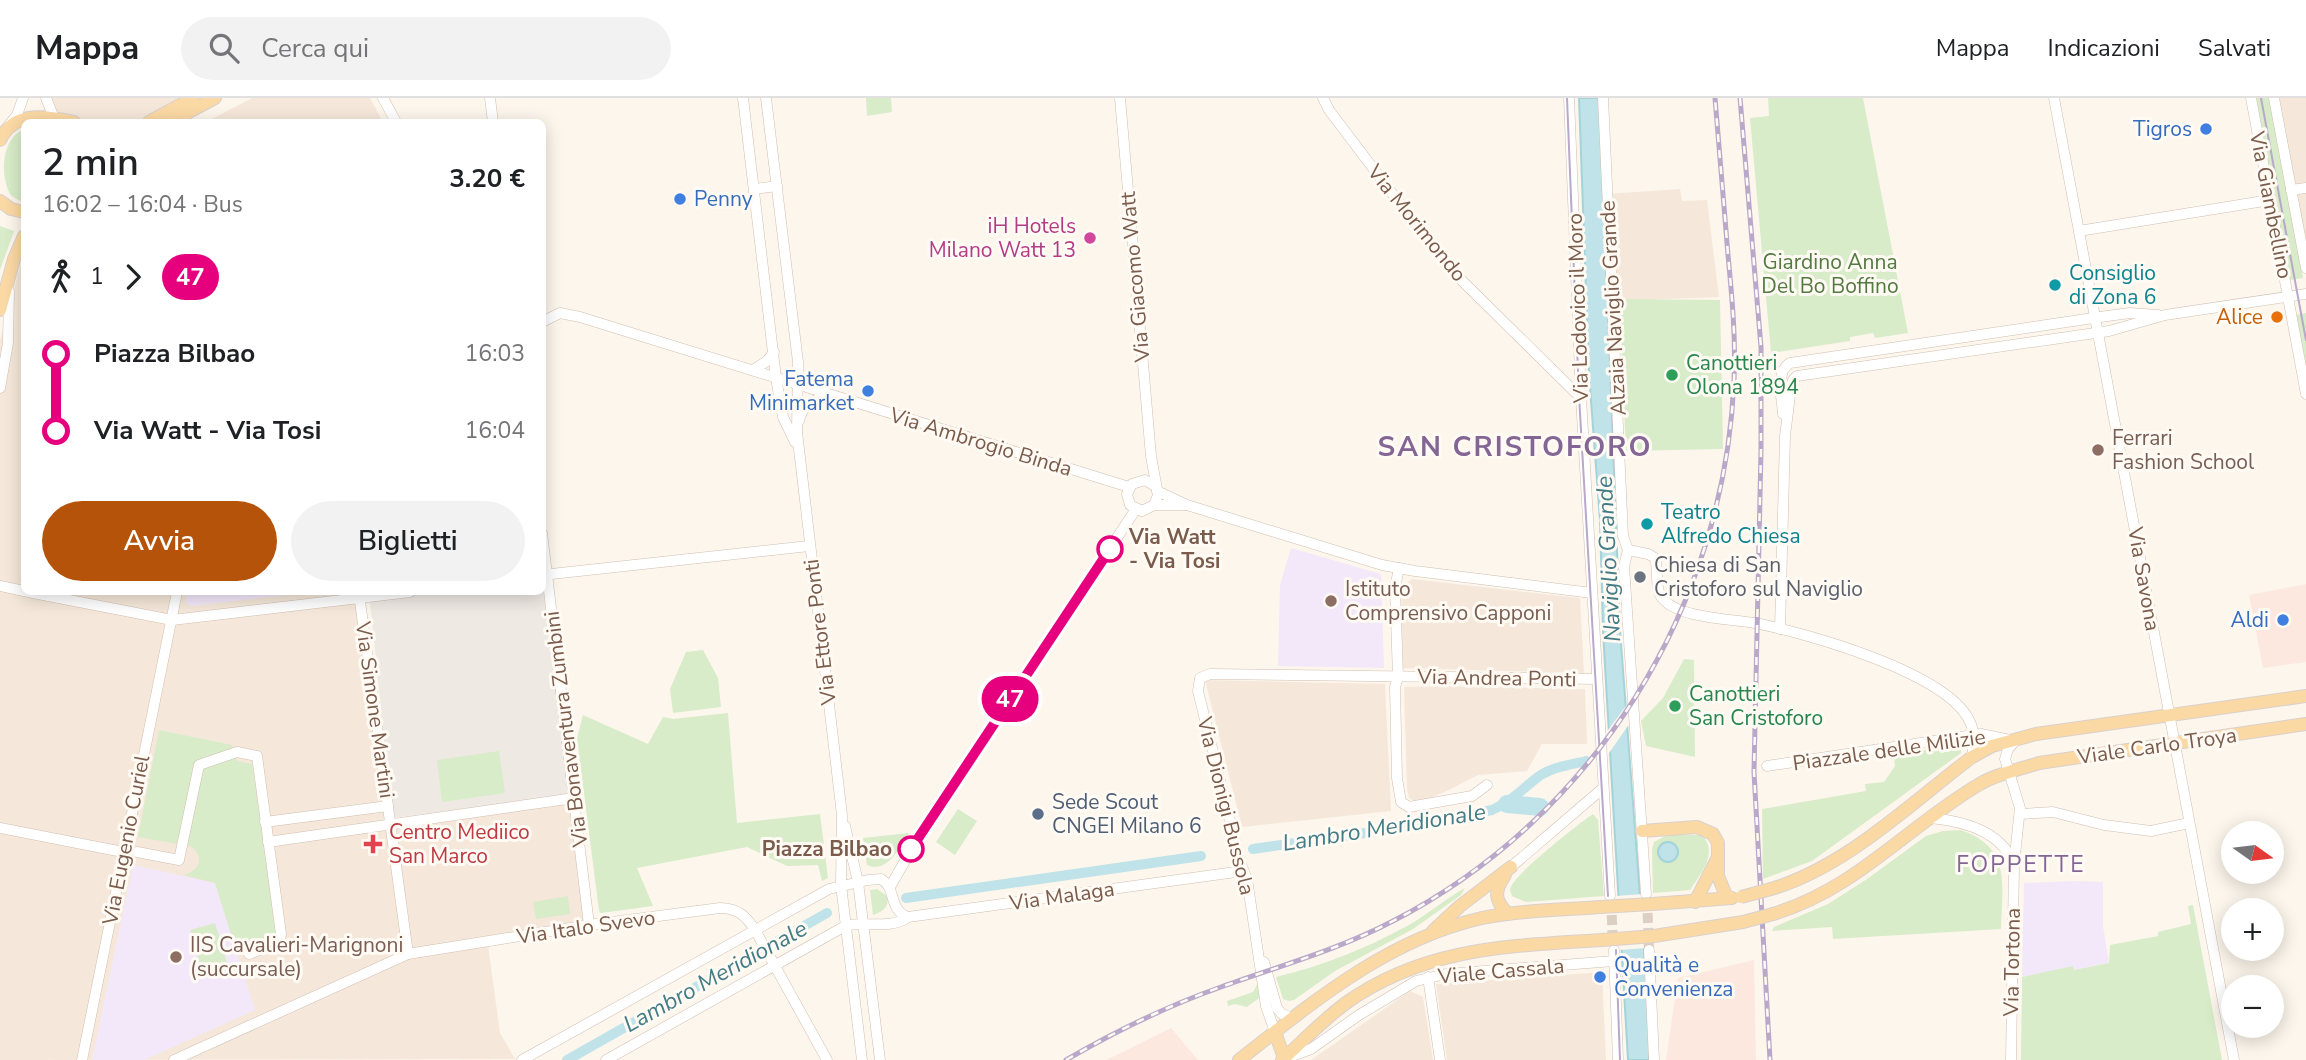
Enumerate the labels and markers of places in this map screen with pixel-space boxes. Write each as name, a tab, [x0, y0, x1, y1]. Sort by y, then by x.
place label: Tigros	[2133, 115, 2192, 143]
marker: Tigros	[2198, 121, 2214, 137]
place label: Penny	[694, 185, 753, 213]
marker: Penny	[672, 191, 688, 207]
place label: iH Hotels Milano Watt 13	[929, 212, 1076, 264]
marker: iH Hotels Milano Watt 13	[1082, 230, 1098, 246]
place label: Consiglio di Zona 6	[2069, 259, 2156, 311]
marker: Consiglio di Zona 6	[2047, 277, 2063, 293]
place label: Alice	[2216, 303, 2263, 331]
marker: Alice	[2269, 309, 2285, 325]
place label: Canottieri Olona 1894	[1686, 349, 1799, 401]
place label: Fatema Minimarket	[749, 365, 855, 417]
marker: Canottieri Olona 1894	[1664, 367, 1680, 383]
marker: Fatema Minimarket	[860, 383, 876, 399]
place label: Ferrari Fashion School	[2112, 424, 2255, 476]
marker: Ferrari Fashion School	[2090, 442, 2106, 458]
place label: Teatro Alfredo Chiesa	[1661, 498, 1801, 550]
marker: Teatro Alfredo Chiesa	[1639, 516, 1655, 532]
place label: Via Watt - Via Tosi	[1128, 523, 1220, 575]
marker: Via Watt - Via Tosi	[1097, 536, 1123, 562]
place label: Chiesa di San Cristoforo sul Naviglio	[1654, 551, 1863, 603]
marker: Chiesa di San Cristoforo sul Naviglio	[1632, 569, 1648, 585]
place label: Istituto Comprensivo Capponi	[1345, 575, 1551, 627]
marker: Istituto Comprensivo Capponi	[1323, 593, 1339, 609]
place label: Aldi	[2230, 606, 2269, 634]
marker: Aldi	[2275, 612, 2291, 628]
place label: Canottieri San Cristoforo	[1689, 680, 1823, 732]
marker: Canottieri San Cristoforo	[1667, 698, 1683, 714]
place label: Sede Scout CNGEI Milano 6	[1052, 788, 1202, 840]
marker: Sede Scout CNGEI Milano 6	[1030, 806, 1046, 822]
place label: Centro Mediico San Marco	[389, 818, 530, 870]
marker: Centro Mediico San Marco	[363, 834, 383, 854]
place label: Piazza Bilbao	[762, 835, 892, 863]
marker: Piazza Bilbao	[898, 836, 924, 862]
place label: IIS Cavalieri-Marignoni (succursale)	[190, 931, 403, 983]
marker: IIS Cavalieri-Marignoni (succursale)	[168, 949, 184, 965]
place label: Qualità e Convenienza	[1614, 951, 1733, 1003]
marker: Qualità e Convenienza	[1592, 969, 1608, 985]

